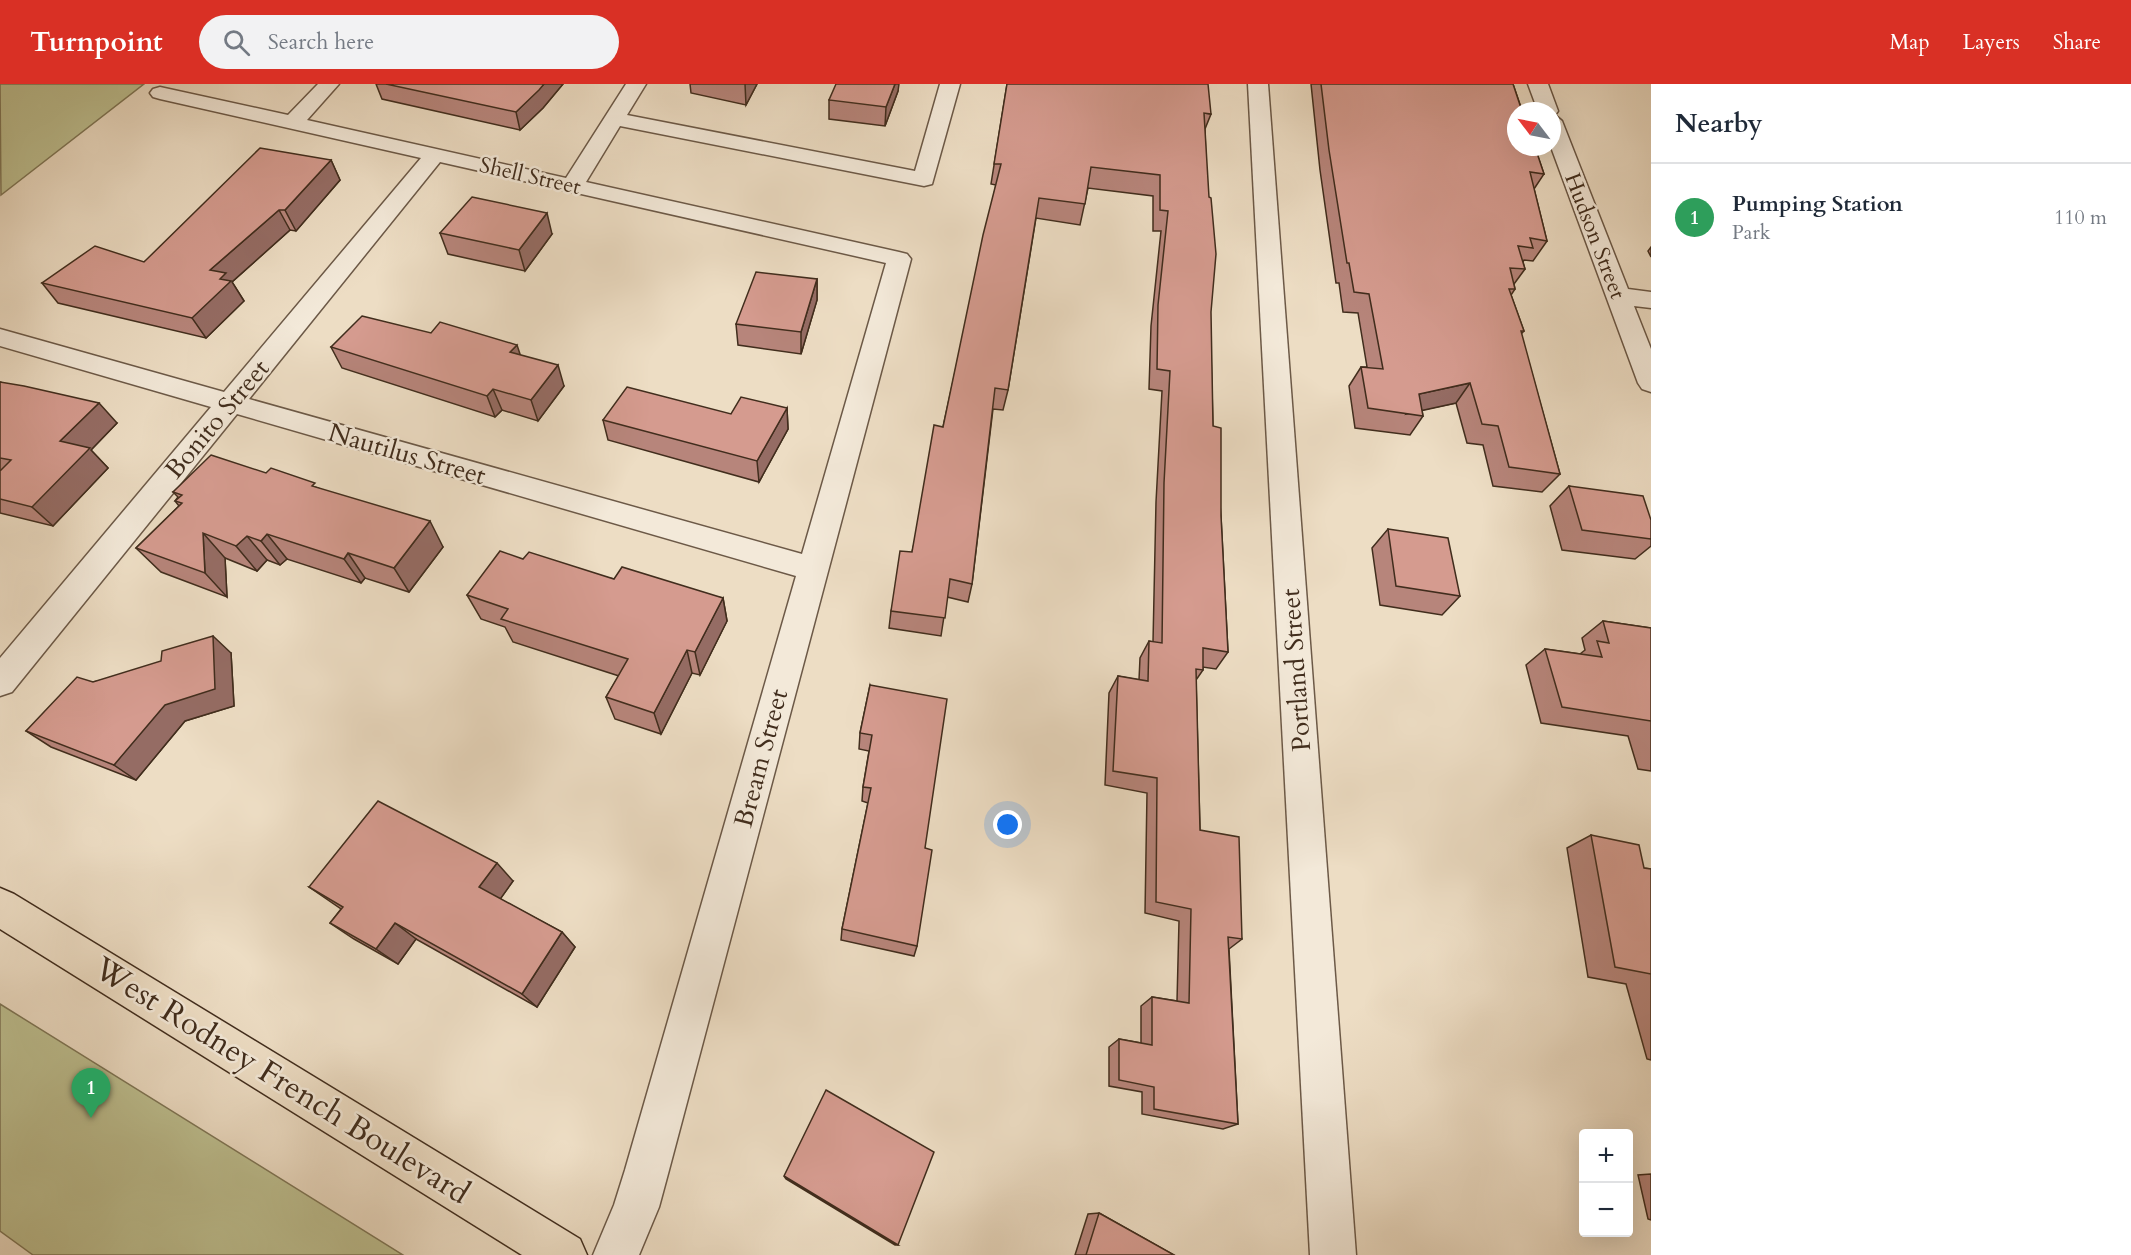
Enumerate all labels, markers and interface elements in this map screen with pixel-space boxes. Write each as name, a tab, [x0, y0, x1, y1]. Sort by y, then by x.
search box	[199, 15, 619, 69]
text: Turnpoint	[30, 23, 163, 61]
icon: search	[220, 26, 253, 59]
text: Search here	[268, 27, 374, 57]
text: Map	[1890, 28, 1930, 57]
text: Layers	[1963, 28, 2020, 57]
text: Share	[2053, 28, 2101, 57]
north arrow	[1507, 102, 1561, 156]
text: Nearby	[1675, 106, 1763, 141]
street label: Shell Street	[476, 150, 584, 202]
street label: Hudson Street	[1557, 169, 1633, 303]
text: Pumping Station	[1732, 189, 1903, 219]
text: 1	[1689, 204, 1700, 231]
text: 110 m	[2054, 204, 2107, 231]
text: Park	[1732, 219, 1770, 246]
street label: Bonito Street	[157, 352, 277, 486]
street label: Nautilus Street	[324, 415, 490, 493]
street label: Portland Street	[1273, 587, 1319, 753]
street label: Bream Street	[726, 685, 796, 831]
your location	[993, 810, 1022, 839]
street label: West Rodney French Boulevard	[85, 946, 478, 1215]
pin: 1	[72, 1068, 110, 1118]
map controls	[1579, 1129, 1633, 1237]
button: +	[1579, 1129, 1633, 1183]
button: −	[1579, 1183, 1633, 1237]

